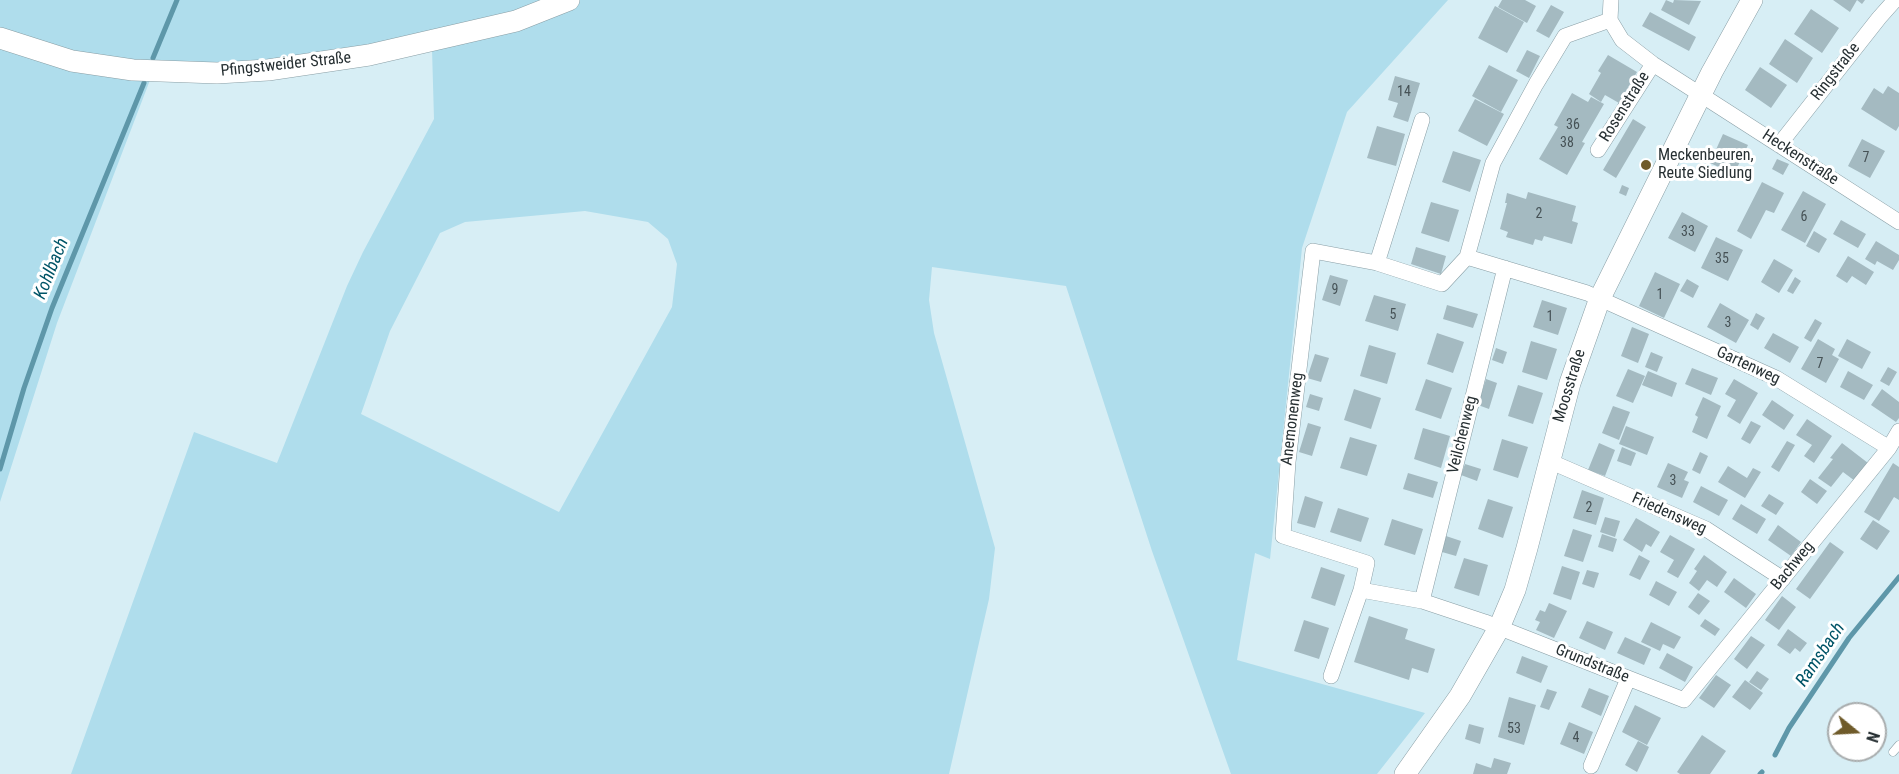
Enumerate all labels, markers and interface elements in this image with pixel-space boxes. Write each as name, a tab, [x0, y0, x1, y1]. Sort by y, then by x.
street label: Ringstraße	[1808, 39, 1864, 105]
street label: Pfingstweider Straße	[220, 49, 352, 81]
street label: Rosenstraße	[1596, 68, 1654, 146]
house number: 14	[1397, 84, 1411, 100]
house number: 36	[1566, 117, 1580, 133]
street label: Heckenstraße	[1758, 126, 1842, 190]
house number: 38	[1560, 135, 1574, 151]
place label: Meckenbeuren, Reute Siedlung	[1658, 146, 1754, 184]
house number: 7	[1863, 150, 1869, 166]
marker: Meckenbeuren, Reute Siedlung	[1639, 158, 1653, 172]
house number: 2	[1536, 206, 1542, 222]
house number: 6	[1801, 209, 1807, 225]
house number: 33	[1681, 224, 1695, 240]
water label: Kohlbach	[30, 235, 74, 303]
house number: 35	[1715, 251, 1729, 267]
house number: 9	[1332, 282, 1338, 298]
house number: 1	[1657, 287, 1663, 303]
house number: 5	[1390, 307, 1396, 323]
house number: 1	[1547, 309, 1553, 325]
house number: 3	[1725, 315, 1731, 331]
street label: Gartenweg	[1713, 343, 1783, 389]
street label: Moosstraße	[1550, 347, 1590, 425]
house number: 7	[1817, 356, 1823, 372]
street label: Anemonenweg	[1278, 372, 1308, 466]
street label: Veilchenweg	[1444, 394, 1482, 476]
house number: 3	[1670, 473, 1676, 489]
street label: Friedensweg	[1629, 489, 1709, 539]
house number: 2	[1586, 500, 1592, 516]
street label: Bachweg	[1768, 538, 1818, 594]
water label: Ramsbach	[1792, 619, 1850, 691]
street label: Grundstraße	[1552, 641, 1632, 687]
north arrow	[1827, 702, 1887, 762]
house number: 53	[1507, 721, 1521, 737]
text: N	[1862, 729, 1883, 745]
house number: 4	[1573, 730, 1579, 746]

